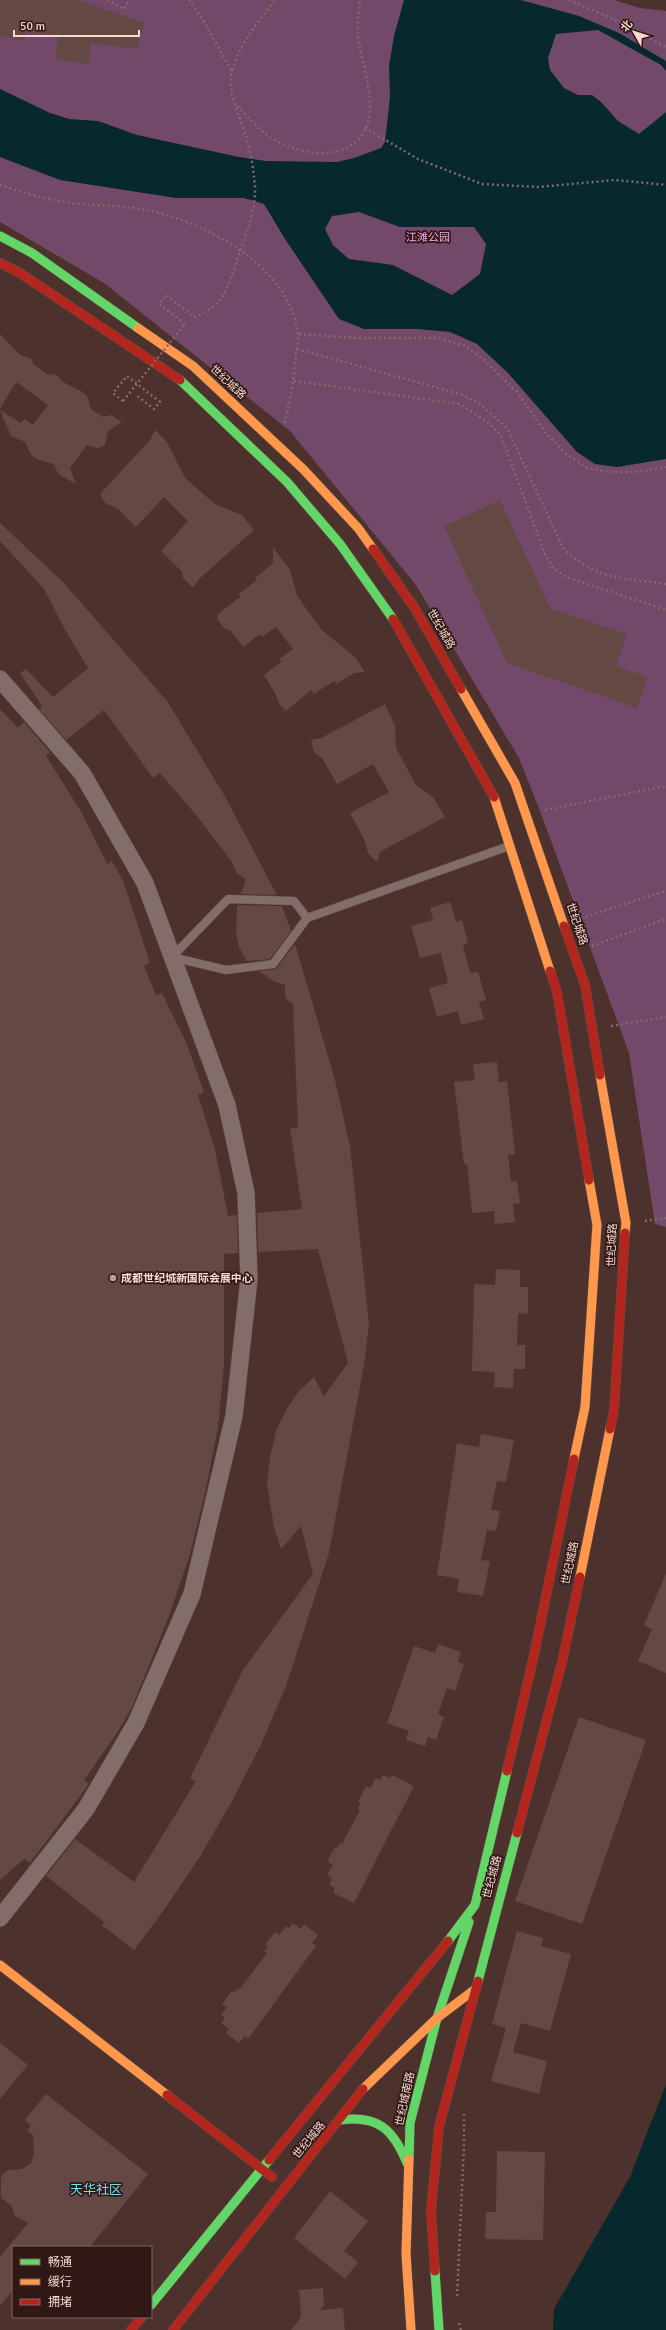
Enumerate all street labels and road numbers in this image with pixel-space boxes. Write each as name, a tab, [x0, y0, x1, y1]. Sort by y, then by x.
street label: 世纪城路	[207, 362, 249, 402]
street label: 世纪城路	[424, 607, 458, 651]
street label: 世纪城路	[564, 901, 590, 947]
street label: 世纪城路	[605, 1223, 619, 1267]
street label: 世纪城路	[559, 1540, 581, 1586]
street label: 世纪城路	[480, 1854, 504, 1900]
street label: 世纪城南路	[393, 2071, 417, 2127]
street label: 世纪城路	[290, 2119, 328, 2161]

